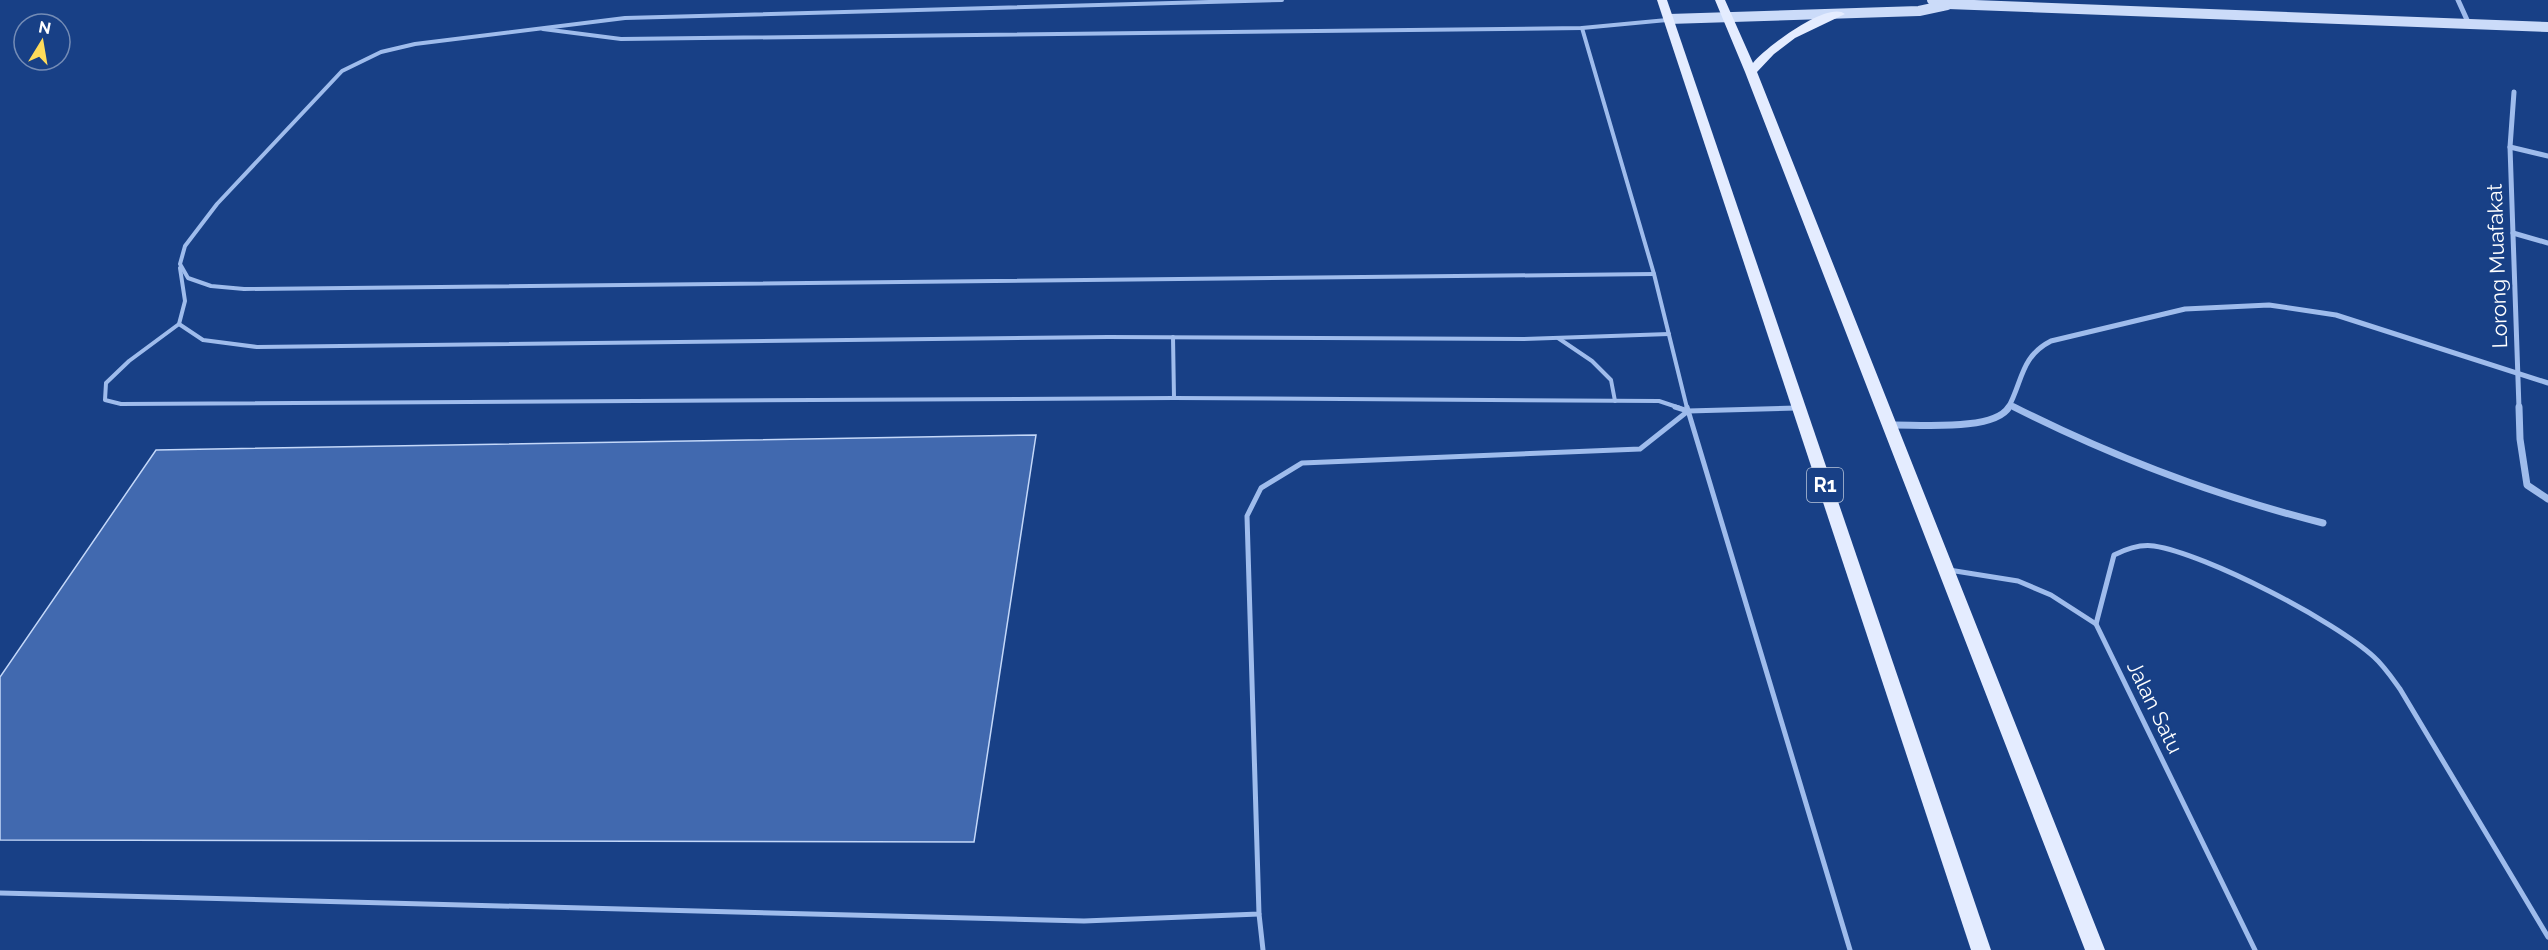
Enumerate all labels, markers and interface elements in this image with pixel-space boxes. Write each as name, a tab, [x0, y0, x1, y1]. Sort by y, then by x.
north arrow	[12, 12, 72, 72]
text: N	[37, 17, 53, 38]
street label: Lorong Muafakat	[2482, 183, 2512, 349]
road number: R1	[1807, 468, 1843, 502]
street label: Jalan Satu	[2122, 657, 2188, 757]

